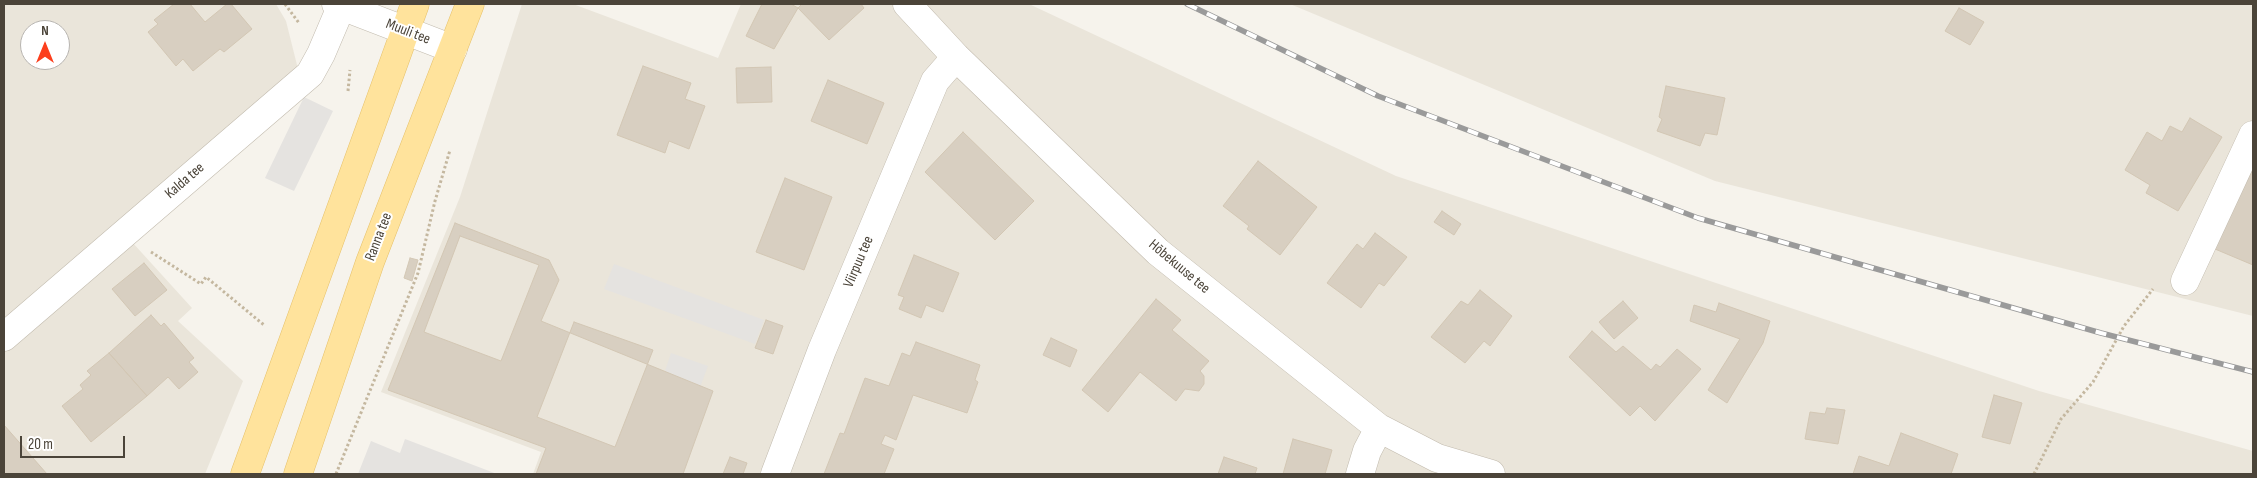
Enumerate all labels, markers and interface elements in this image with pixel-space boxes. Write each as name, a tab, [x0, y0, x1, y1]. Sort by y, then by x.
street label: Muuli tee	[383, 15, 433, 49]
north arrow	[20, 20, 70, 70]
text: N	[41, 22, 49, 39]
street label: Kalda tee	[162, 159, 208, 203]
street label: Ranna tee	[362, 210, 396, 264]
street label: Viirpuu tee	[840, 233, 878, 291]
street label: Hõbekuuse tee	[1145, 236, 1213, 298]
scale bar	[22, 426, 128, 458]
text: 20 m	[28, 435, 53, 454]

